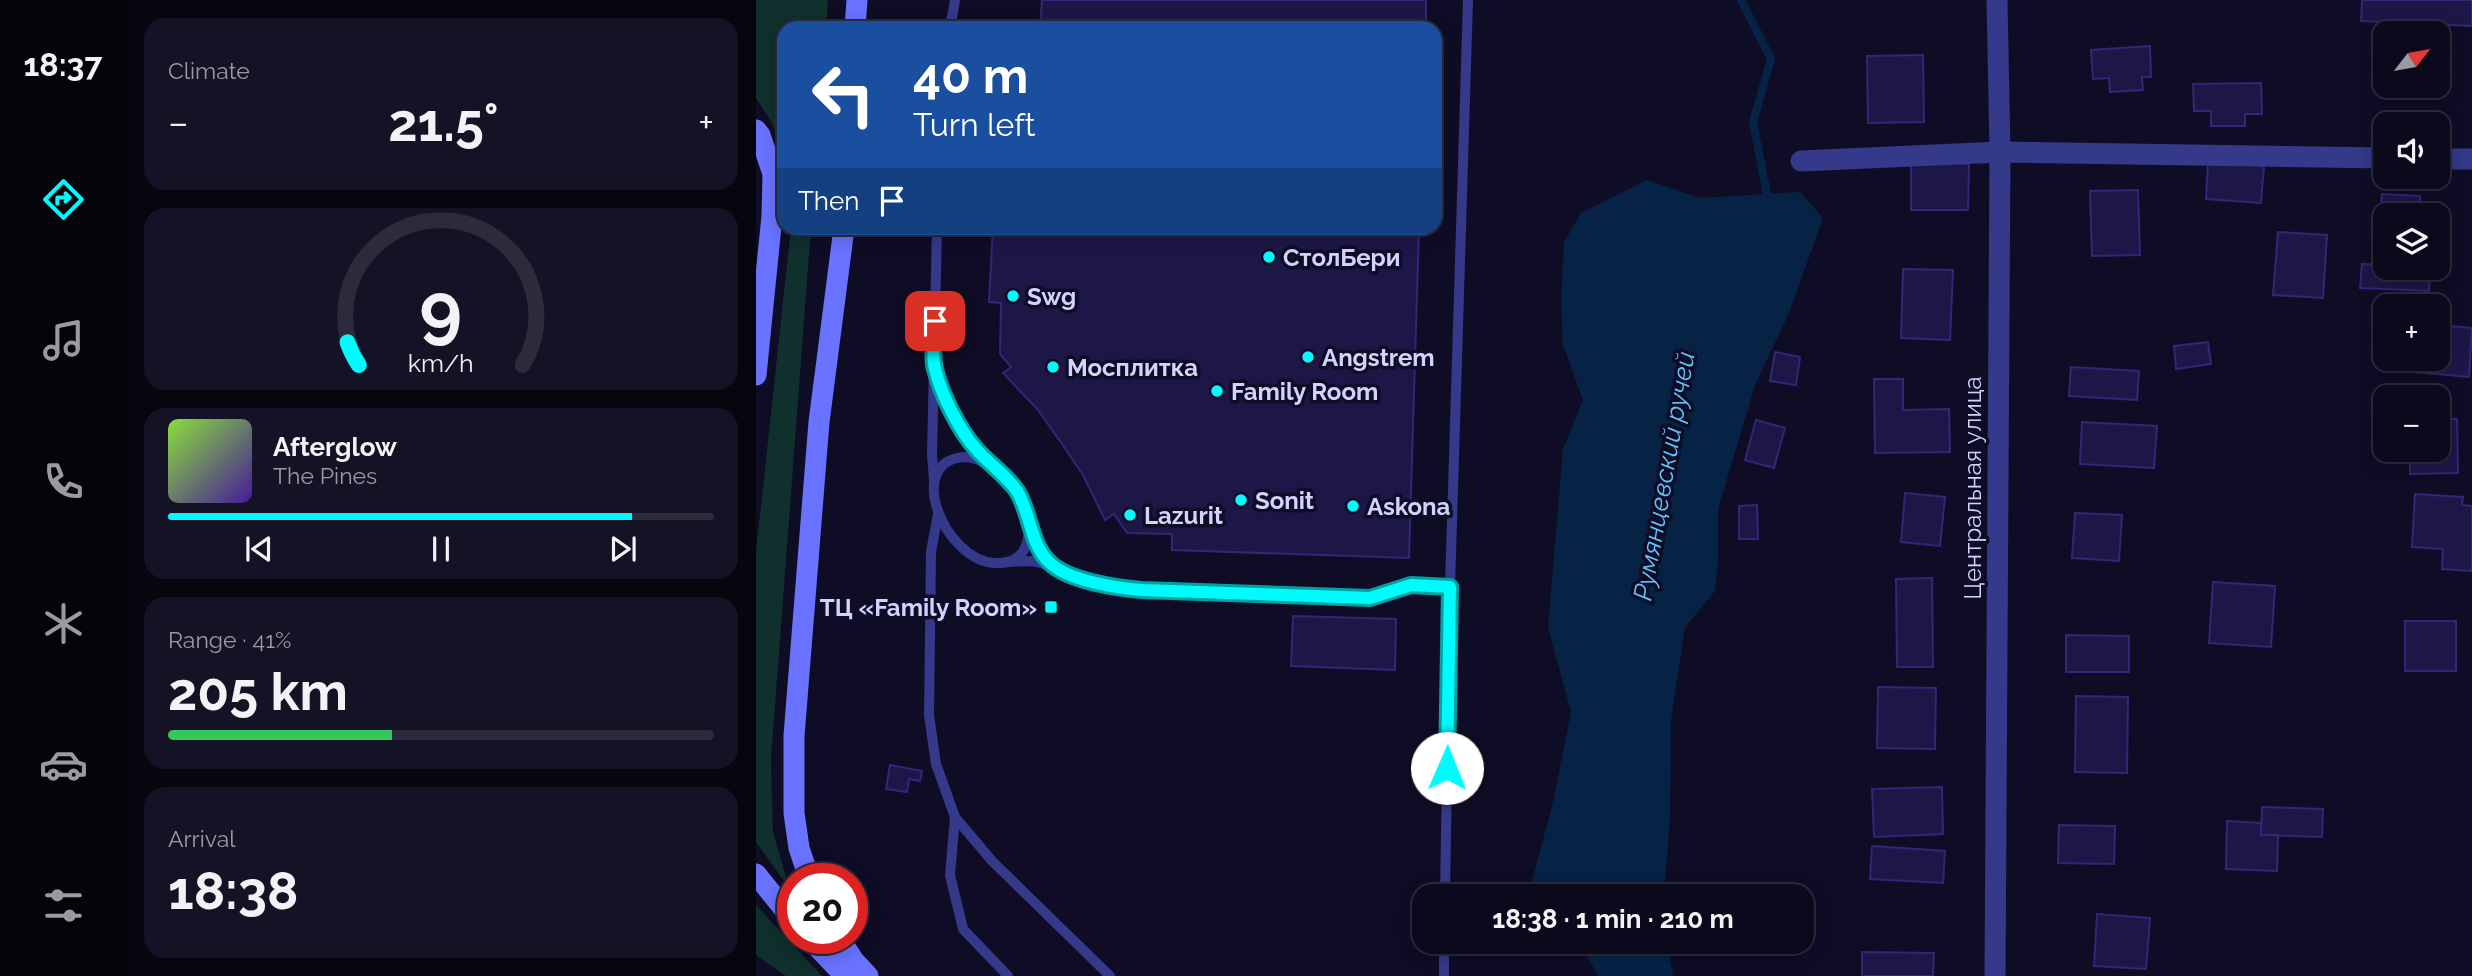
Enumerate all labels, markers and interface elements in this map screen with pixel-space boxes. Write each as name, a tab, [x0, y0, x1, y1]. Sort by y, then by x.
north arrow	[2373, 21, 2450, 98]
map controls	[2373, 21, 2450, 462]
text: 18:37	[24, 46, 102, 83]
text: 40 m	[913, 47, 1028, 104]
icon: left	[798, 49, 889, 140]
text: Climate	[168, 57, 250, 84]
text: 21.5°	[388, 92, 499, 153]
text: −	[168, 100, 188, 145]
text: +	[698, 100, 714, 145]
text: Turn left	[913, 106, 1035, 143]
button: sound	[2373, 112, 2450, 189]
icon: directions	[39, 175, 88, 224]
icon: arrive	[873, 182, 911, 220]
text: Then	[798, 186, 859, 216]
button: layers	[2373, 203, 2450, 280]
place label: СтолБери	[1283, 243, 1401, 272]
marker: СтолБери	[1261, 249, 1277, 265]
text: 9	[420, 267, 462, 352]
place label: Swg	[1027, 282, 1076, 311]
marker: Swg	[1005, 288, 1021, 304]
pin	[905, 291, 965, 351]
button: +	[2373, 294, 2450, 371]
icon: arrive	[916, 302, 954, 340]
icon: music	[39, 316, 88, 365]
place label: Angstrem	[1322, 343, 1435, 372]
text: km/h	[408, 347, 474, 377]
marker: Angstrem	[1300, 349, 1316, 365]
water label: Румянцевский ручей	[1627, 349, 1701, 603]
place label: Мосплитка	[1067, 353, 1198, 382]
marker: Мосплитка	[1045, 359, 1061, 375]
street label: Центральная улица	[1958, 376, 1987, 600]
place label: Family Room	[1231, 377, 1378, 406]
marker: Family Room	[1209, 383, 1225, 399]
button: −	[2373, 385, 2450, 462]
text: Afterglow	[273, 432, 397, 462]
icon: phone	[39, 457, 88, 506]
text: The Pines	[273, 462, 377, 489]
place label: Sonit	[1255, 486, 1314, 515]
marker: Sonit	[1233, 492, 1249, 508]
place label: Askona	[1367, 492, 1451, 521]
marker: Askona	[1345, 498, 1361, 514]
place label: Lazurit	[1144, 501, 1223, 530]
marker: Lazurit	[1122, 507, 1138, 523]
icon: previous	[240, 530, 278, 568]
icon: pause	[422, 530, 460, 568]
icon: next	[604, 530, 642, 568]
place label: ТЦ «Family Room»	[820, 593, 1037, 622]
icon: climate	[39, 599, 88, 648]
marker: ТЦ «Family Room»	[1043, 599, 1059, 615]
text: Range · 41%	[168, 626, 291, 653]
text: 205 km	[168, 661, 348, 722]
position arrow	[1410, 731, 1484, 805]
icon: car	[39, 740, 88, 789]
text: Arrival	[168, 825, 235, 852]
text: 18:38	[168, 860, 298, 921]
speed limit sign: 20	[777, 863, 868, 954]
icon: filters	[39, 881, 88, 930]
text: 18:38 · 1 min · 210 m	[1492, 904, 1734, 934]

